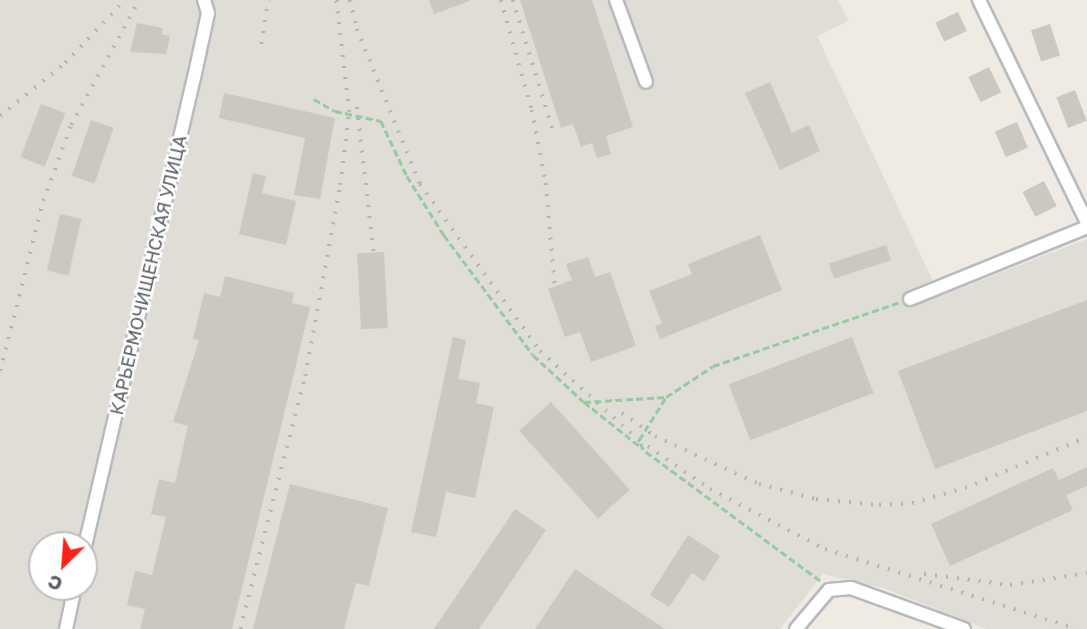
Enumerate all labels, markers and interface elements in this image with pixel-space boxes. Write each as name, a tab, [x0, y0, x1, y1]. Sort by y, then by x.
street label: КАРЬЕРМОЧИЩЕНСКАЯ УЛИЦА	[105, 133, 191, 417]
north arrow	[28, 531, 98, 601]
text: С	[44, 570, 66, 597]

